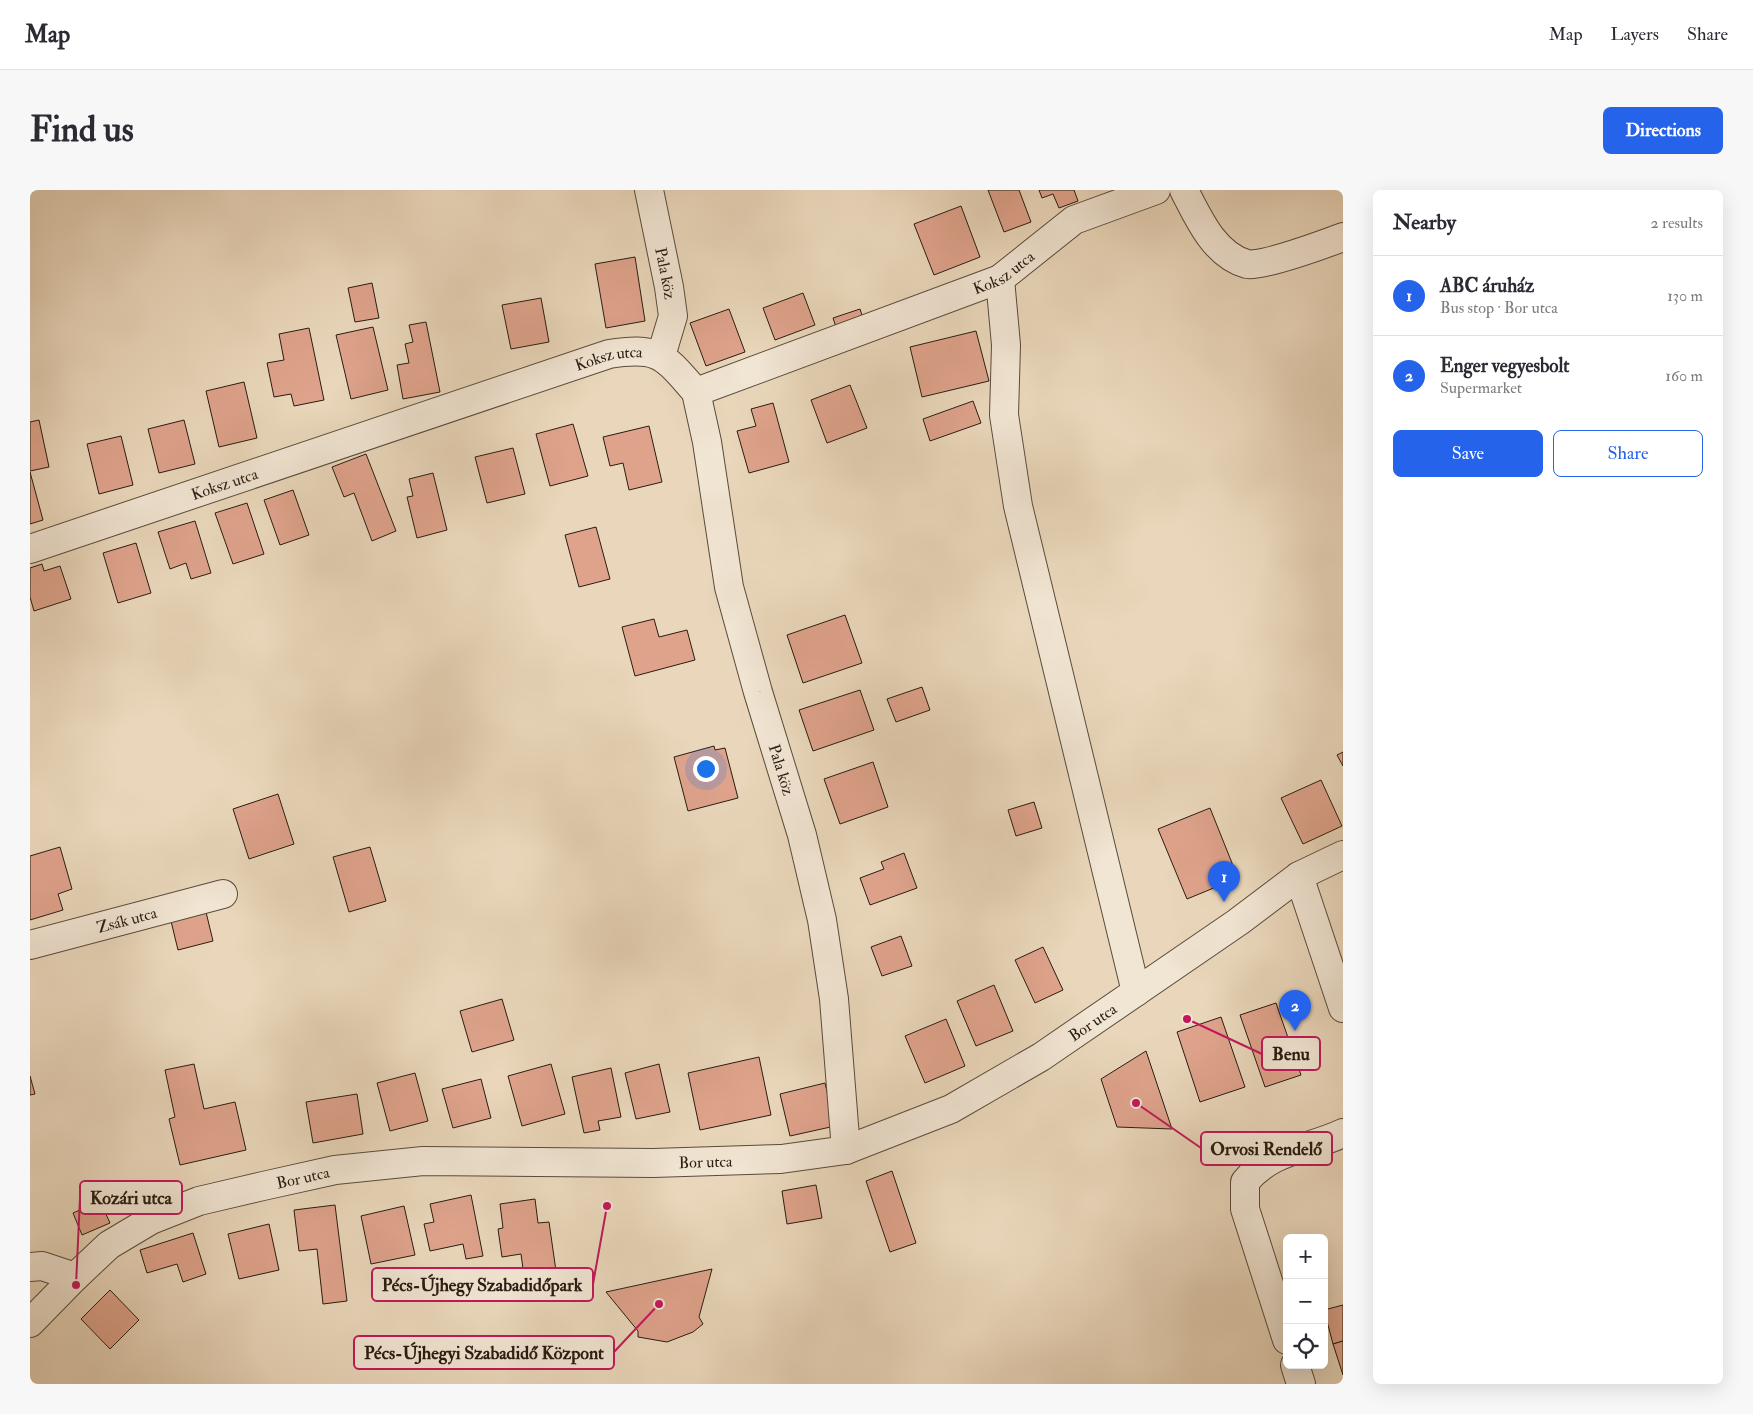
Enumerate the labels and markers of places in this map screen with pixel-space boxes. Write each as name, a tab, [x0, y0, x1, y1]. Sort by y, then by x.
pin: 1	[1208, 861, 1240, 902]
pin: 2	[1279, 990, 1311, 1031]
callout: Benu	[1262, 1037, 1320, 1070]
callout: Orvosi Rendelő	[1201, 1132, 1332, 1165]
callout: Kozári utca	[80, 1181, 182, 1214]
callout: Pécs-Újhegy Szabadidőpark	[372, 1268, 593, 1301]
callout: Pécs-Újhegyi Szabadidő Központ	[354, 1336, 614, 1369]

